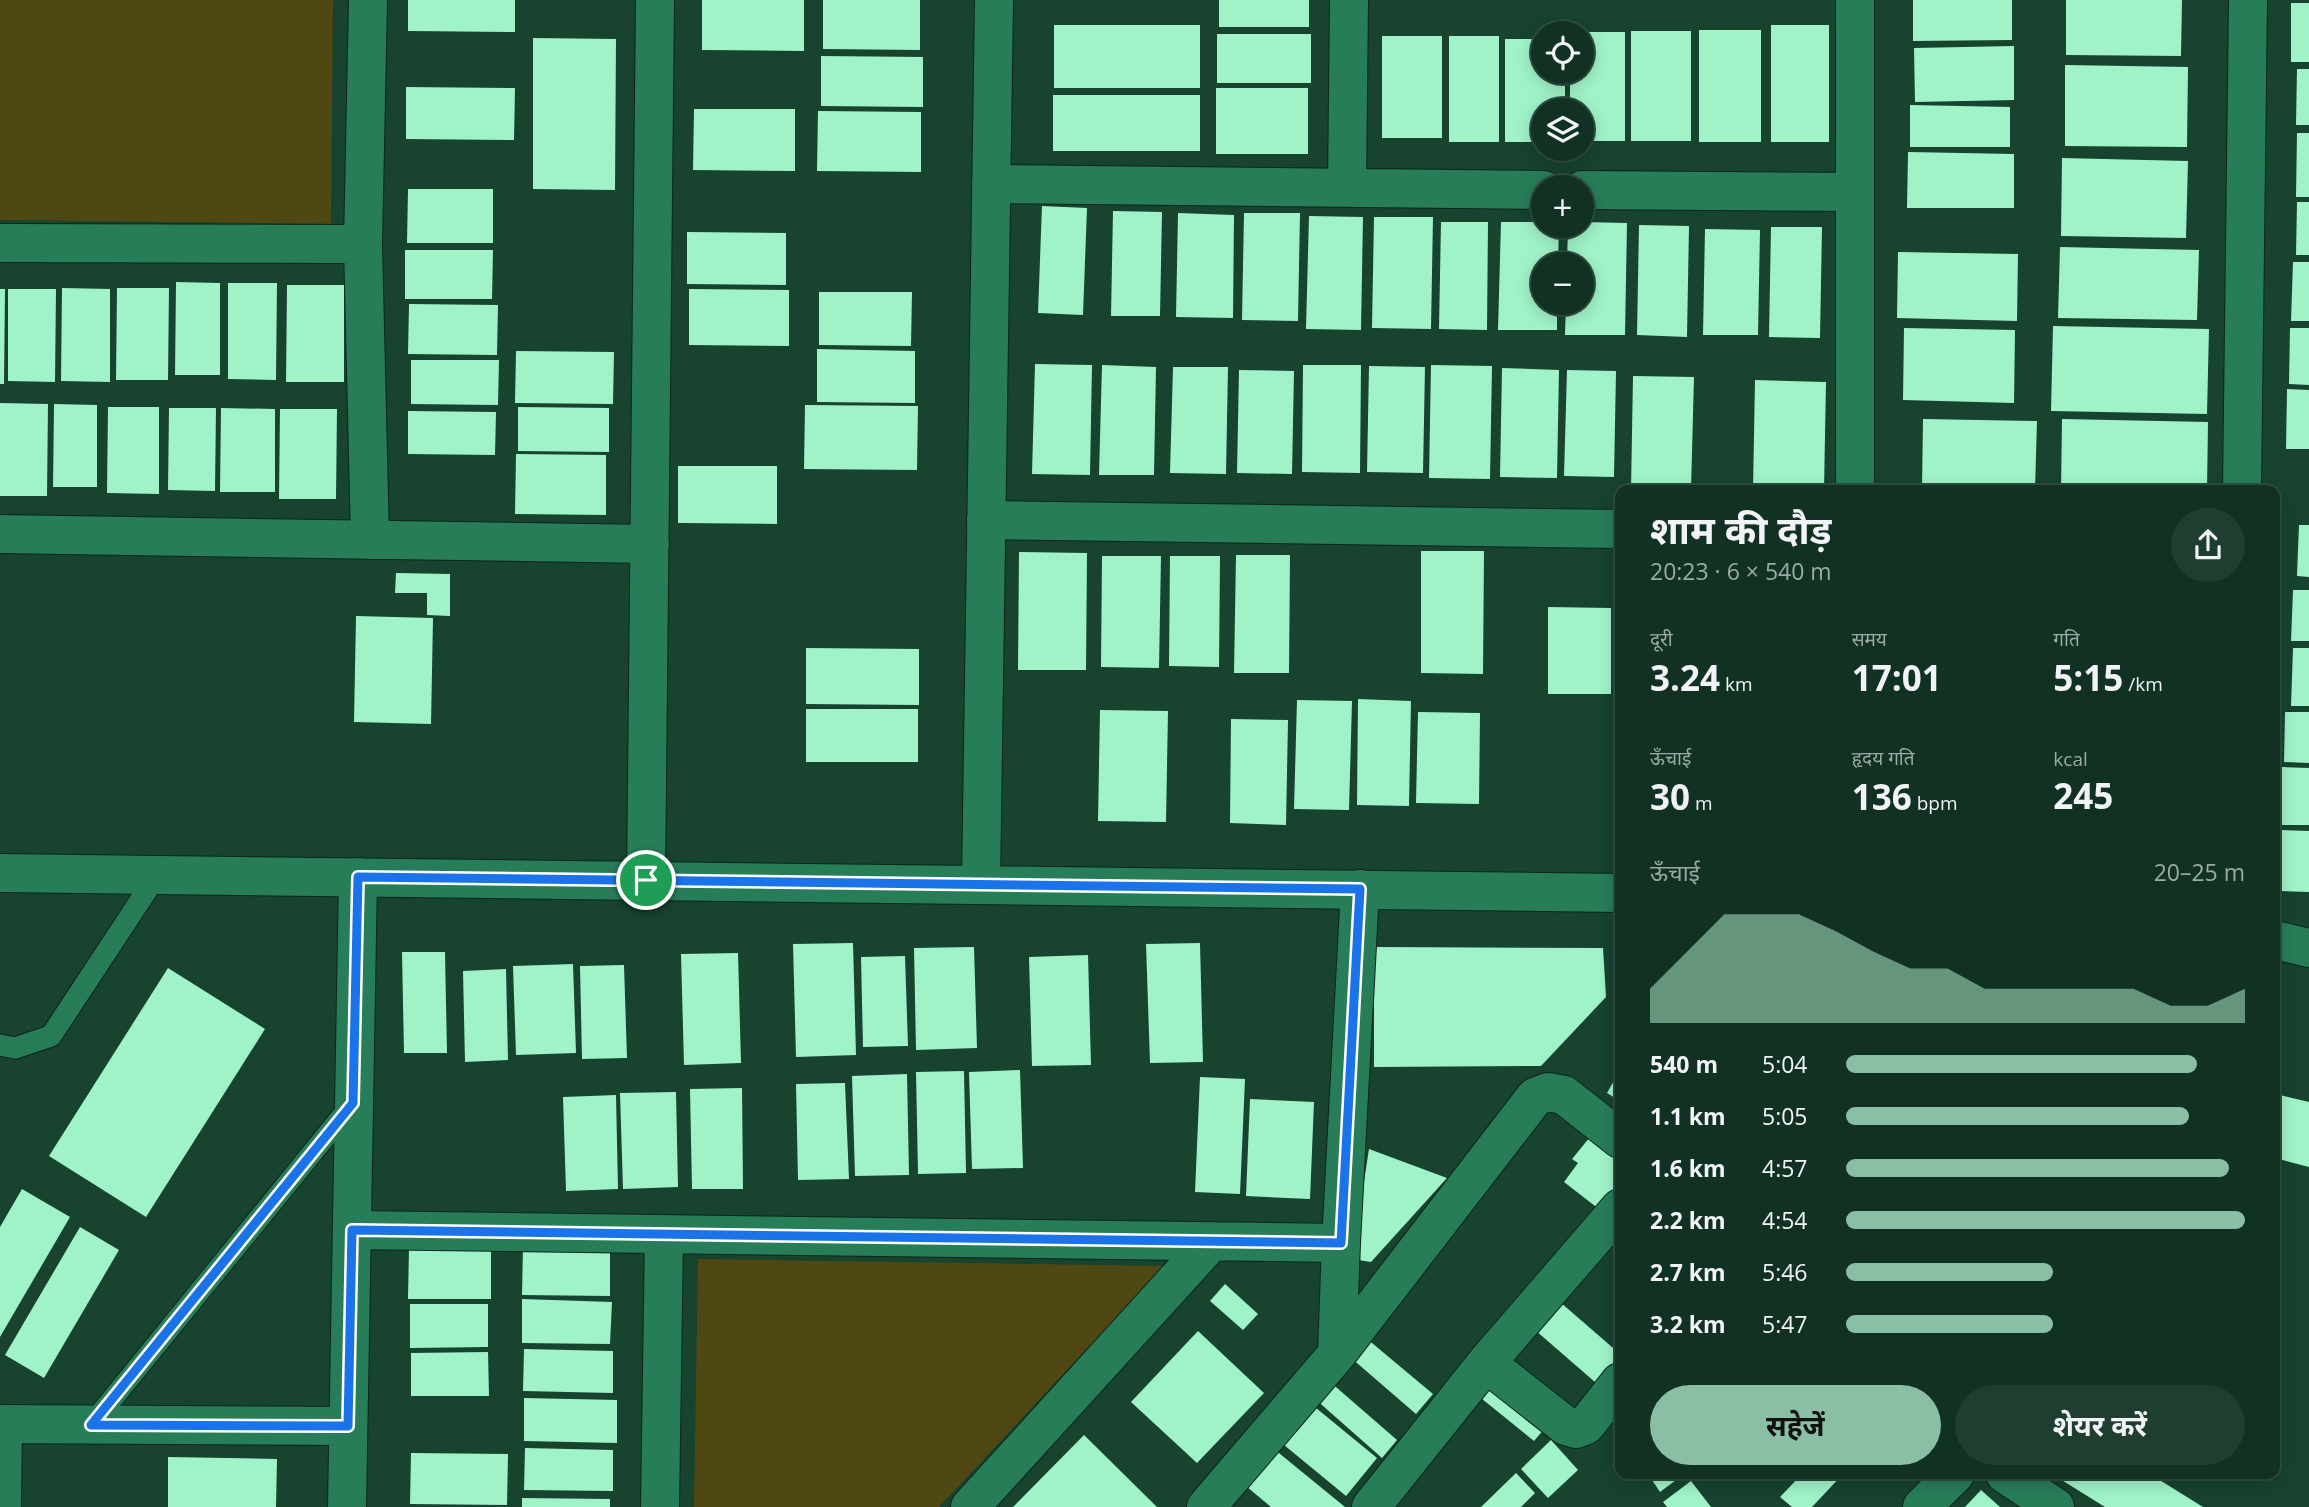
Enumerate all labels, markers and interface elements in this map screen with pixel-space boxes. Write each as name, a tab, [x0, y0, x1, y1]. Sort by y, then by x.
map controls	[1531, 21, 1594, 315]
button: locate	[1531, 21, 1594, 84]
button: layers	[1531, 98, 1594, 161]
button: +	[1531, 175, 1594, 238]
button: −	[1531, 252, 1594, 315]
text: शाम की दौड़	[1650, 503, 1831, 555]
button: share	[2171, 508, 2245, 582]
text: 20:23 · 6 × 540 m	[1650, 555, 1832, 587]
text: दूरी	[1650, 626, 1673, 652]
text: समय	[1852, 626, 1887, 652]
text: गति	[2053, 626, 2080, 652]
text: 3.24	[1650, 654, 1720, 701]
text: 17:01	[1852, 654, 1942, 701]
text: 5:15	[2053, 654, 2123, 701]
text: km	[1720, 671, 1753, 697]
text: /km	[2123, 671, 2163, 697]
text: ऊँचाई	[1650, 745, 1691, 771]
text: हृदय गति	[1852, 745, 1915, 771]
text: kcal	[2053, 746, 2088, 772]
text: 245	[2053, 772, 2113, 819]
text: 30	[1650, 773, 1690, 820]
text: 136	[1852, 773, 1912, 820]
text: m	[1690, 790, 1713, 816]
text: bpm	[1912, 790, 1957, 816]
pin	[616, 850, 676, 910]
text: ऊँचाई	[1650, 856, 1700, 888]
text: 20–25 m	[2154, 856, 2245, 888]
icon: arrive	[627, 861, 665, 899]
text: 540 m	[1650, 1048, 1718, 1080]
text: 5:04	[1762, 1048, 1808, 1080]
text: 1.1 km	[1650, 1100, 1726, 1132]
text: 5:05	[1762, 1100, 1808, 1132]
text: 1.6 km	[1650, 1152, 1726, 1184]
text: 4:57	[1762, 1152, 1808, 1184]
text: 2.2 km	[1650, 1204, 1726, 1236]
text: 4:54	[1762, 1204, 1808, 1236]
text: 2.7 km	[1650, 1256, 1726, 1288]
text: 5:46	[1762, 1256, 1808, 1288]
text: 3.2 km	[1650, 1308, 1726, 1340]
text: 5:47	[1762, 1308, 1808, 1340]
button: सहेजें	[1650, 1385, 1941, 1465]
button: शेयर करें	[1955, 1385, 2245, 1465]

